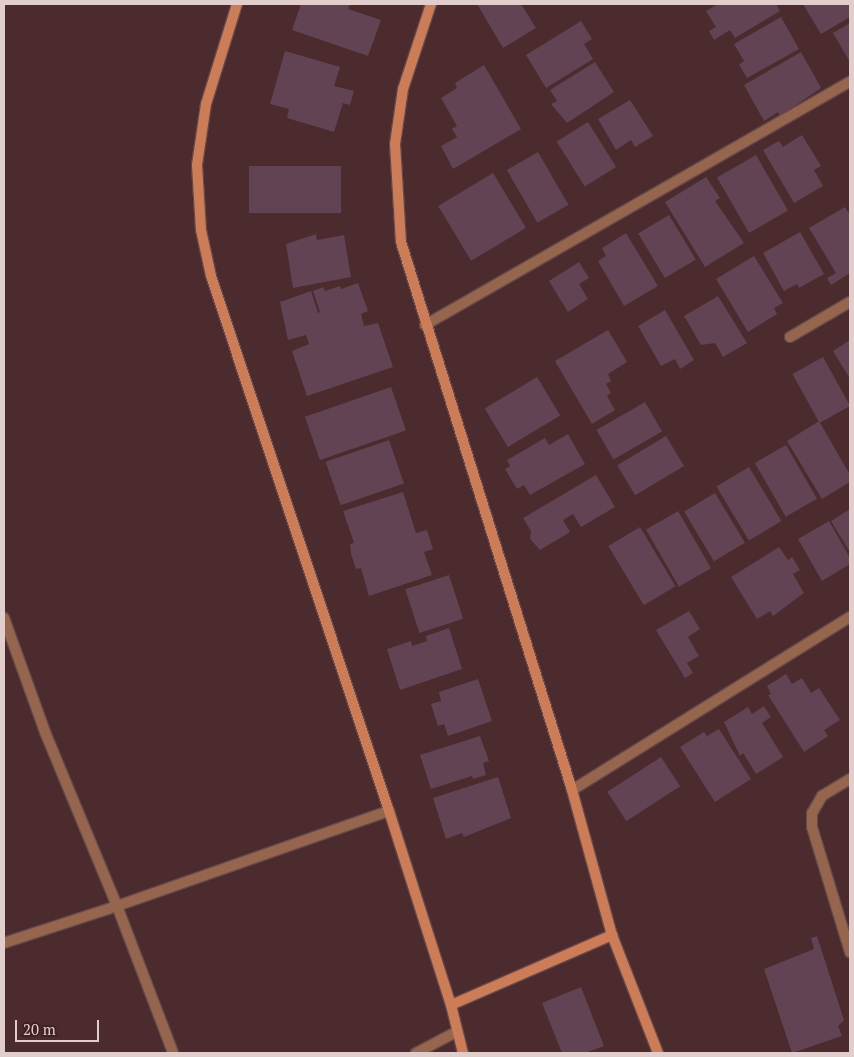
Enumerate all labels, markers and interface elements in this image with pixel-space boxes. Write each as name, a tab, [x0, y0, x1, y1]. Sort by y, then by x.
scale bar	[18, 1010, 101, 1042]
text: 20 m	[23, 1019, 56, 1039]

